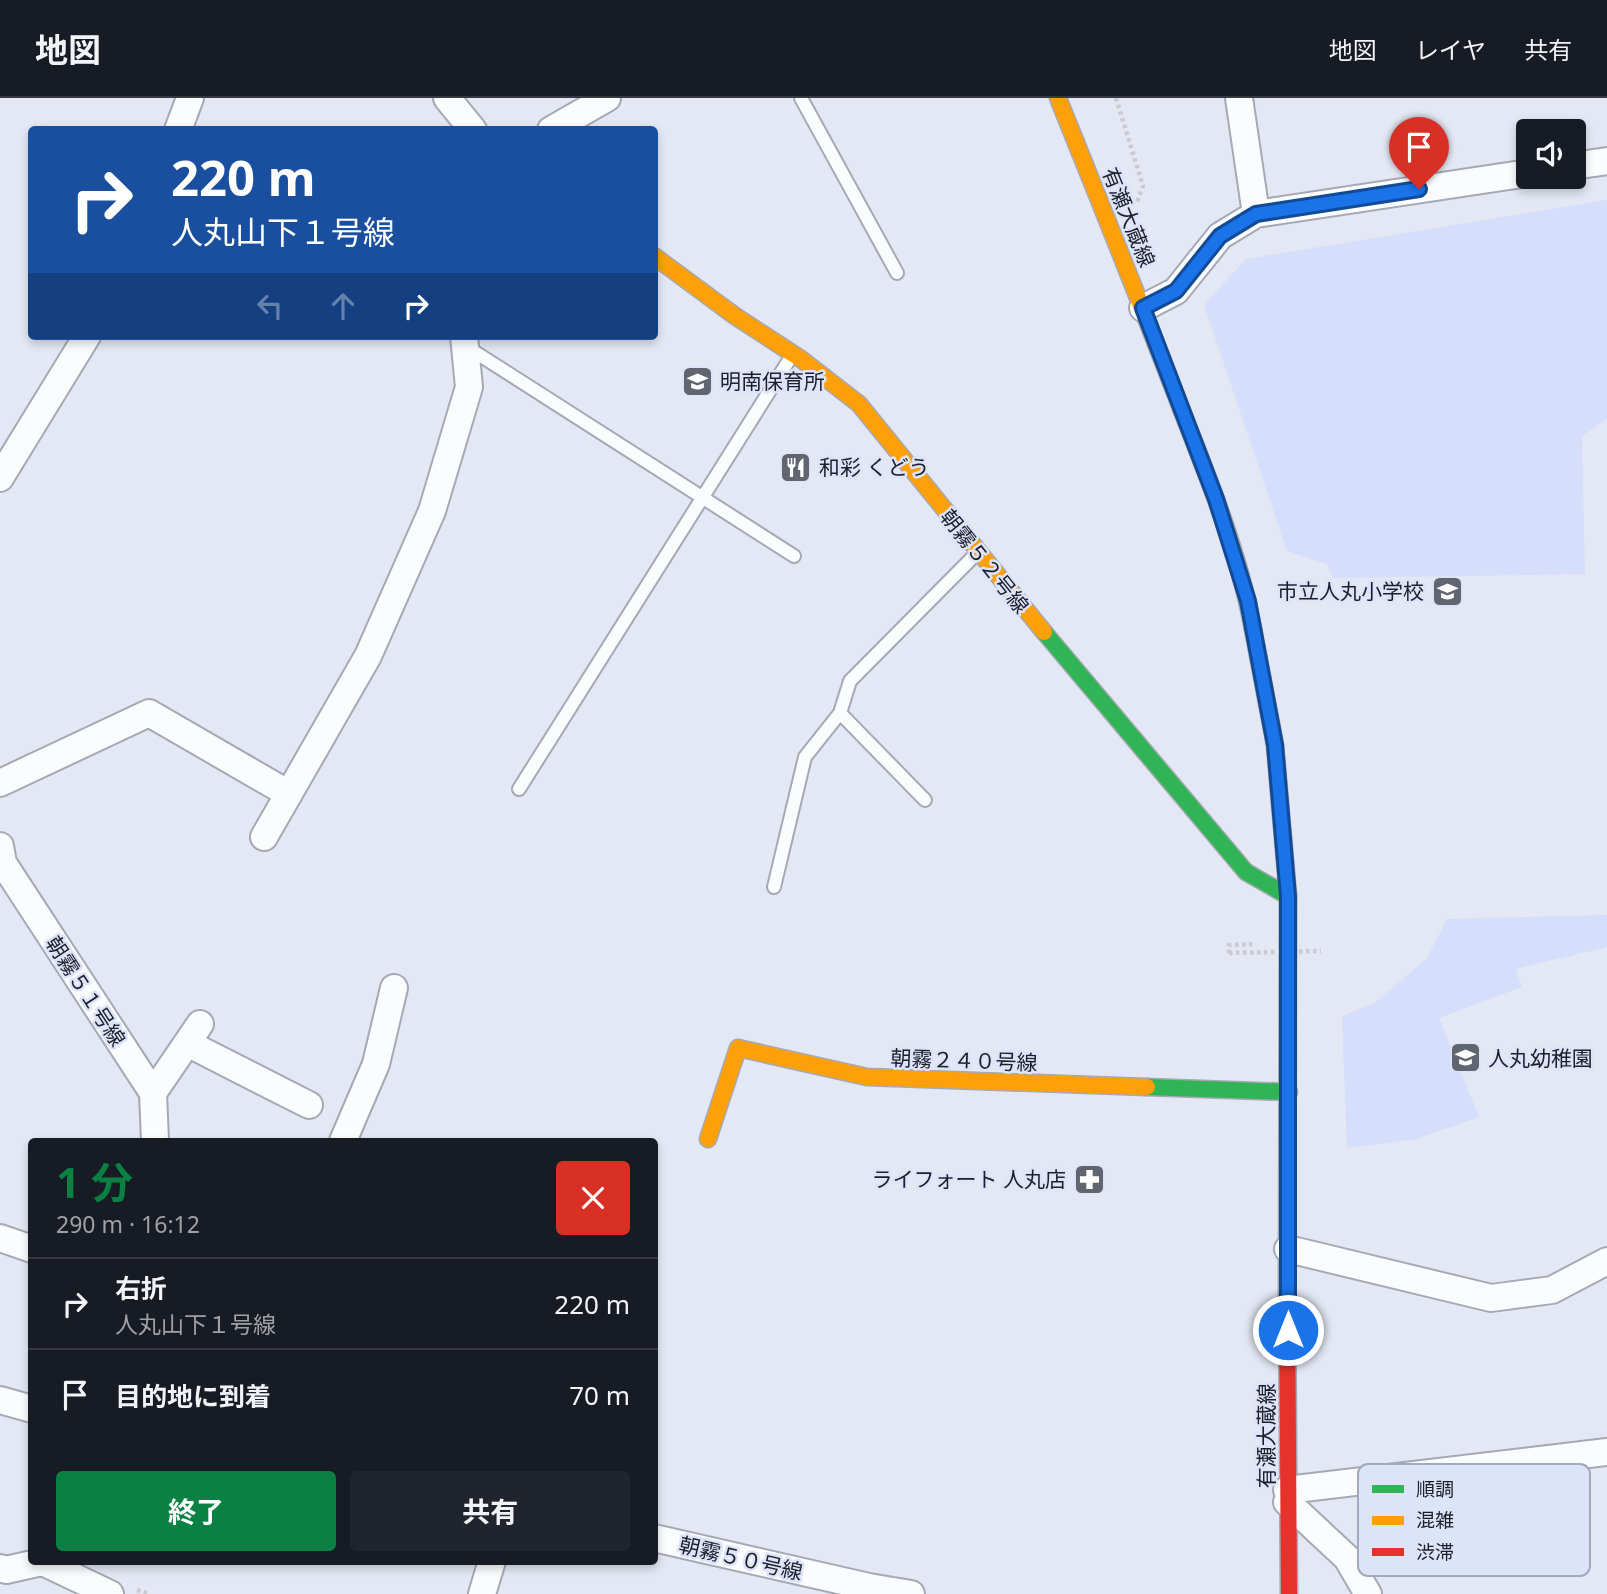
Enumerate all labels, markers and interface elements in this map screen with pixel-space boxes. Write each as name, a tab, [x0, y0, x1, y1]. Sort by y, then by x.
text: 地図	[35, 27, 101, 72]
text: 地図	[1329, 33, 1377, 66]
text: レイヤ	[1415, 33, 1486, 66]
text: 共有	[1524, 33, 1572, 66]
pin	[1389, 117, 1449, 189]
map controls	[1516, 119, 1586, 189]
button: sound	[1516, 119, 1586, 189]
icon: arrive	[1400, 128, 1438, 166]
text: 220 m	[171, 144, 316, 210]
icon: right	[56, 154, 147, 245]
street label: 有瀬大蔵線	[1096, 163, 1162, 271]
text: 人丸山下１号線	[171, 210, 395, 253]
icon: left	[251, 287, 289, 325]
icon: ahead	[324, 287, 362, 325]
icon: right	[397, 287, 435, 325]
school or university icon: 明南保育所	[680, 364, 714, 398]
place label: 明南保育所	[720, 367, 825, 395]
restaurant icon: 和彩 くどう	[779, 450, 813, 484]
place label: 和彩 くどう	[819, 453, 929, 481]
street label: 朝霧５２号線	[934, 503, 1036, 619]
school or university icon: 市立人丸小学校	[1430, 574, 1464, 608]
place label: 市立人丸小学校	[1277, 577, 1424, 605]
street label: 朝霧５１号線	[40, 931, 132, 1051]
school or university icon: 人丸幼稚園	[1448, 1041, 1482, 1075]
street label: 朝霧２４０号線	[890, 1043, 1038, 1077]
place label: 人丸幼稚園	[1488, 1044, 1593, 1072]
text: 1 分	[56, 1153, 133, 1210]
button: close	[556, 1161, 630, 1235]
pharmacy icon: ライフォート 人丸店	[1072, 1162, 1106, 1196]
place label: ライフォート 人丸店	[872, 1165, 1066, 1193]
text: 290 m · 16:12	[56, 1208, 200, 1240]
text: 右折	[115, 1270, 167, 1306]
icon: right	[56, 1285, 94, 1323]
text: 220 m	[554, 1286, 630, 1322]
position arrow	[1251, 1293, 1325, 1367]
text: 人丸山下１号線	[115, 1308, 276, 1340]
icon: arrive	[56, 1376, 94, 1414]
text: 70 m	[569, 1377, 630, 1413]
text: 目的地に到着	[115, 1378, 271, 1414]
street label: 有瀬大蔵線	[1252, 1384, 1280, 1489]
legend	[1358, 1464, 1590, 1576]
button: 終了	[56, 1471, 336, 1551]
button: 共有	[350, 1471, 630, 1551]
text: 順調	[1416, 1476, 1454, 1502]
text: 混雑	[1416, 1507, 1454, 1533]
street label: 朝霧５０号線	[676, 1530, 806, 1586]
text: 渋滞	[1416, 1539, 1454, 1565]

